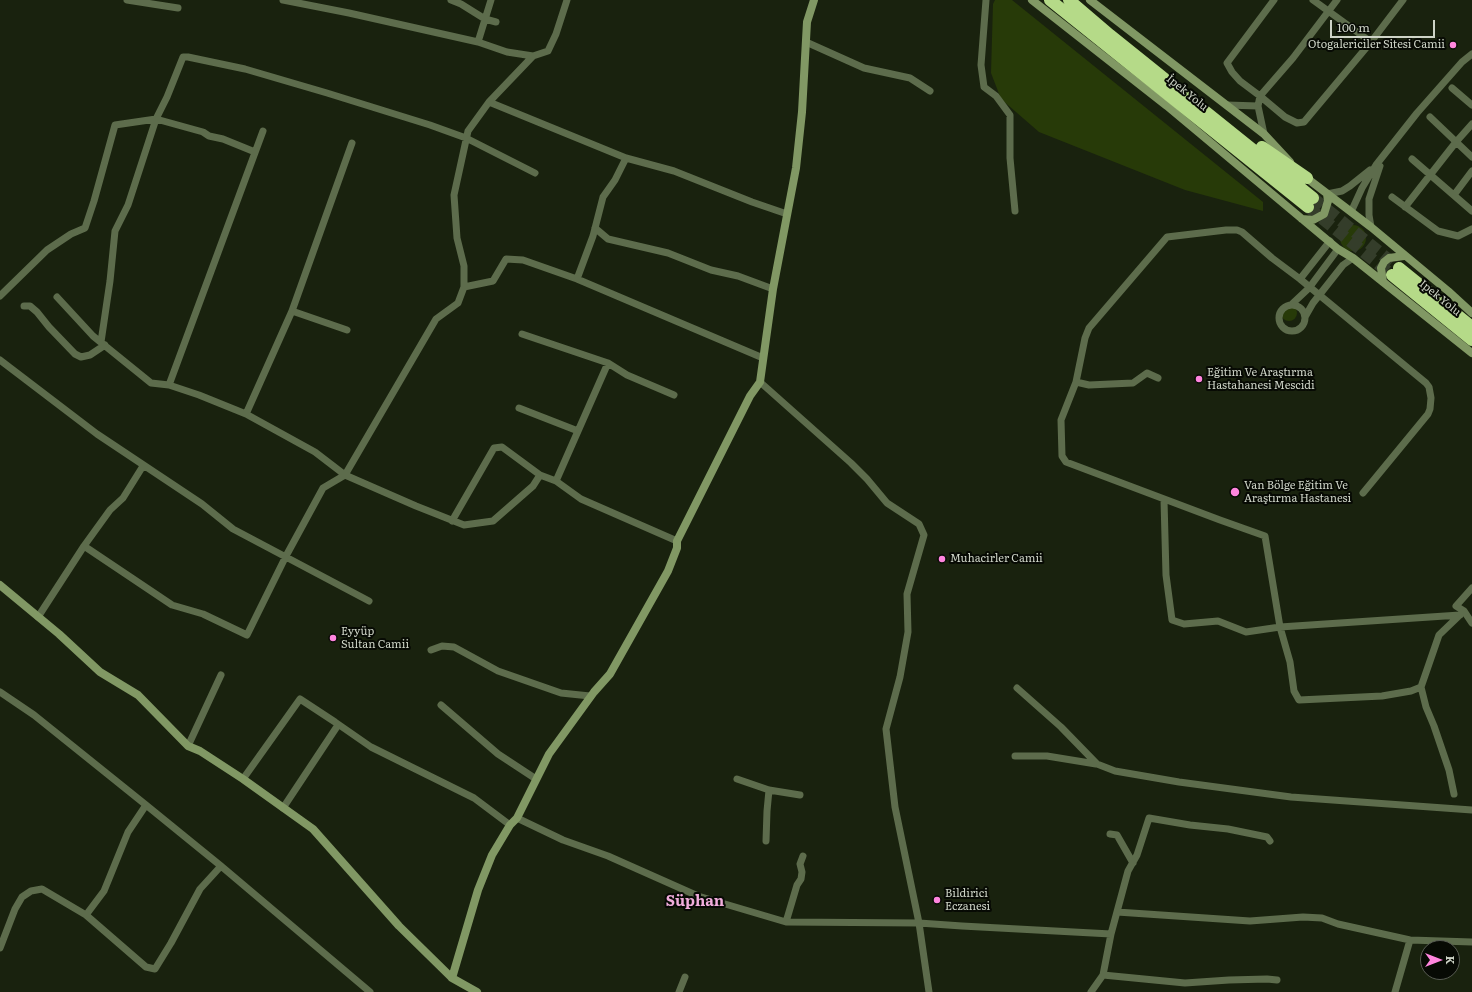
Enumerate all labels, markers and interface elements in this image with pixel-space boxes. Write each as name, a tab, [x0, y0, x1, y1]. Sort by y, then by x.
scale bar	[1332, 12, 1437, 38]
text: 100 m	[1337, 18, 1370, 36]
place label: Otogalericiler Sitesi Camii	[1308, 38, 1445, 52]
marker: Otogalericiler Sitesi Camii	[1448, 40, 1458, 50]
street label: İpek Yolu	[1164, 72, 1210, 114]
street label: Ipek Yolu	[1417, 277, 1463, 319]
place label: Eğitim Ve Araştırma Hastahanesi Mescidi	[1207, 366, 1315, 392]
marker: Eğitim Ve Araştırma Hastahanesi Mescidi	[1194, 374, 1204, 384]
place label: Van Bölge Eğitim Ve Araştırma Hastanesi	[1244, 479, 1351, 505]
marker: Van Bölge Eğitim Ve Araştırma Hastanesi	[1229, 486, 1241, 498]
place label: Muhacirler Camii	[950, 552, 1043, 566]
marker: Muhacirler Camii	[937, 554, 947, 564]
place label: Eyyüp Sultan Camii	[341, 625, 409, 651]
marker: Eyyüp Sultan Camii	[328, 633, 338, 643]
place label: Bildirici Eczanesi	[945, 887, 990, 913]
district label: Süphan	[666, 893, 724, 911]
marker: Bildirici Eczanesi	[932, 895, 942, 905]
north arrow	[1420, 940, 1460, 980]
text: K	[1443, 956, 1459, 964]

